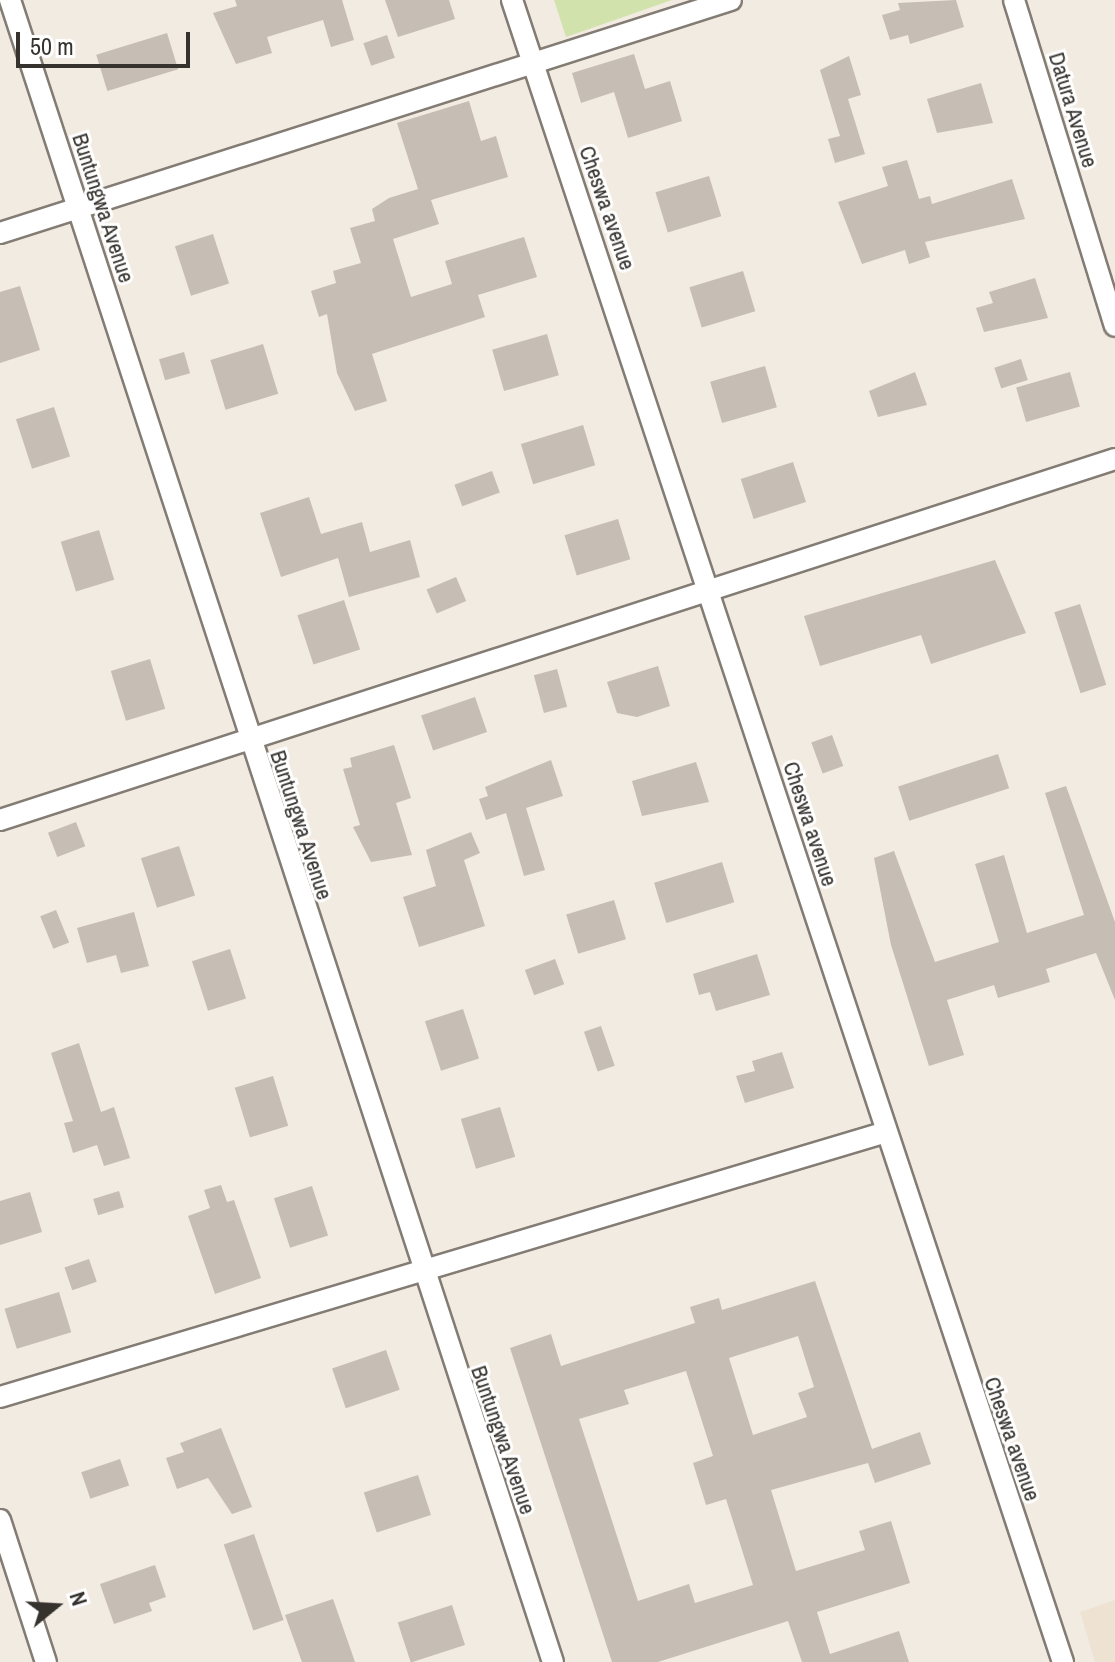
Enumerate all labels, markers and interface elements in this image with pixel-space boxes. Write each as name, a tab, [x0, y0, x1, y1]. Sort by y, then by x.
scale bar	[20, 16, 194, 66]
text: 50 m	[30, 30, 74, 62]
street label: Datura Avenue	[1043, 49, 1103, 171]
street label: Buntungwa Avenue	[66, 130, 140, 286]
street label: Cheswa avenue	[573, 143, 641, 273]
street label: Buntungwa Avenue	[264, 747, 338, 903]
street label: Cheswa avenue	[777, 758, 843, 890]
street label: Buntungwa Avenue	[465, 1362, 541, 1518]
street label: Cheswa avenue	[978, 1374, 1046, 1504]
north arrow	[16, 1566, 96, 1646]
text: N	[63, 1588, 95, 1609]

